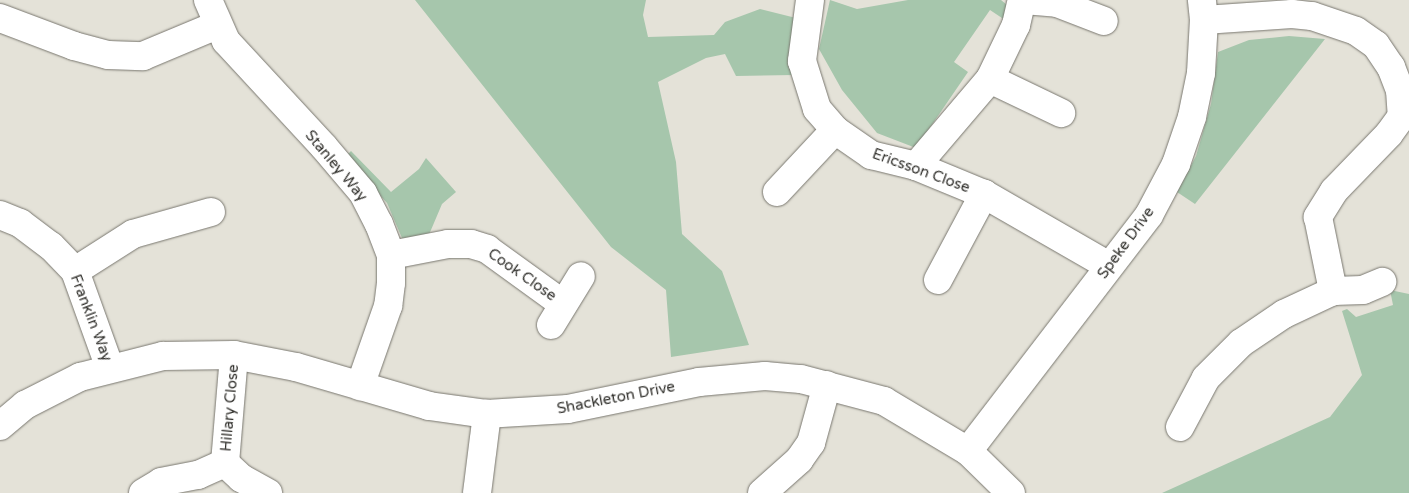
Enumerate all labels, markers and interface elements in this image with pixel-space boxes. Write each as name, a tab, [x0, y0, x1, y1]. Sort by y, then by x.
street label: Stanley Way	[301, 127, 371, 205]
street label: Ericsson Close	[870, 145, 972, 197]
street label: Speke Drive	[1094, 204, 1158, 282]
street label: Cook Close	[484, 245, 560, 305]
street label: Franklin Way	[66, 272, 116, 364]
street label: Hillary Close	[217, 364, 243, 452]
street label: Shackleton Drive	[555, 378, 677, 418]

